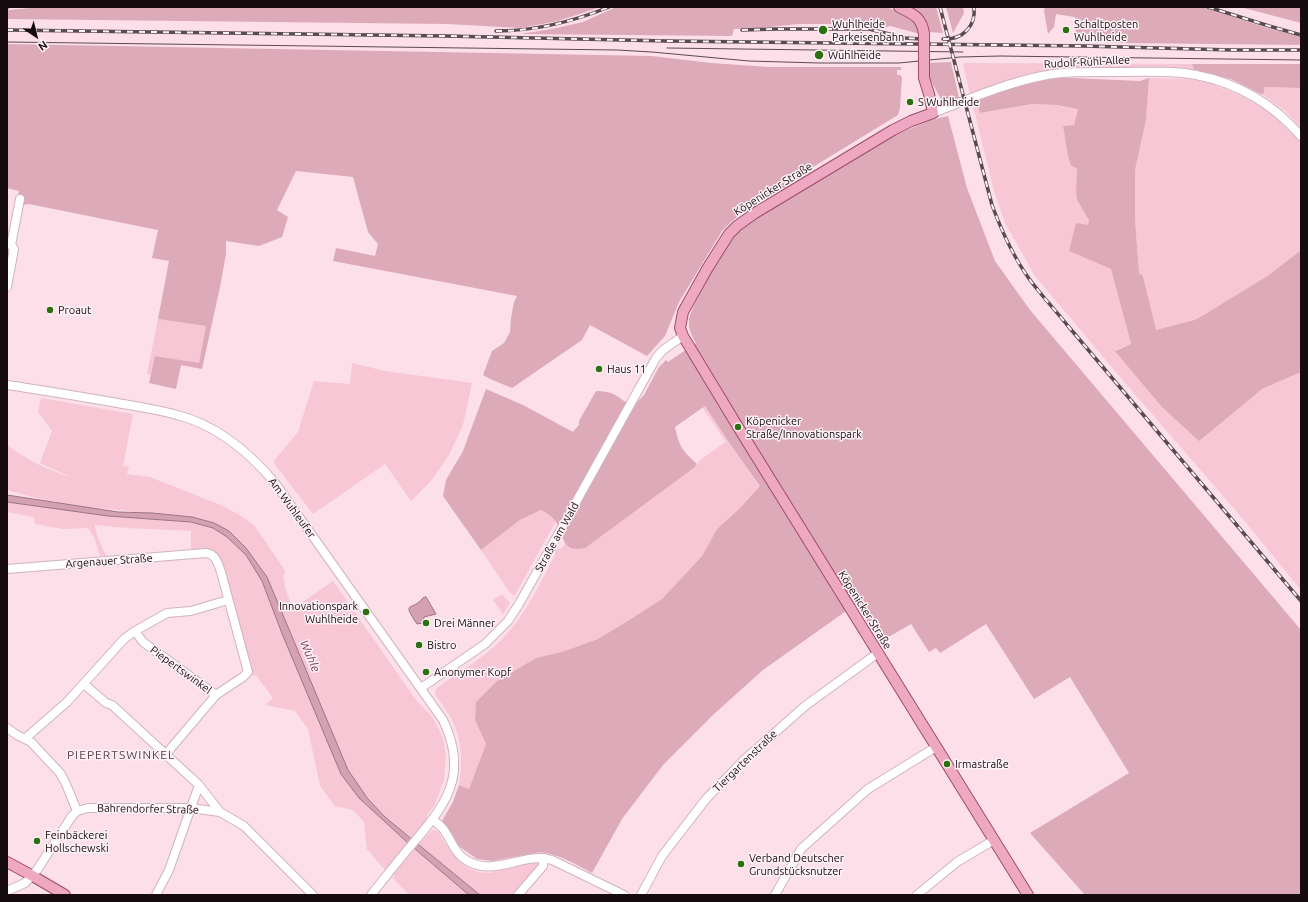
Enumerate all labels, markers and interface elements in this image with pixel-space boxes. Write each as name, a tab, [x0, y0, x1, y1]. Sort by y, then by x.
north arrow	[16, 16, 56, 56]
place label: Wuhlheide Parkeisenbahn	[832, 17, 904, 43]
place label: Schaltposten Wuhlheide	[1074, 17, 1138, 43]
marker: Wuhlheide Parkeisenbahn	[817, 24, 829, 36]
marker: Schaltposten Wuhlheide	[1061, 25, 1071, 35]
text: N	[36, 39, 50, 53]
place label: Wuhlheide	[828, 48, 881, 62]
marker: Wuhlheide	[813, 49, 825, 61]
street label: Rudolf-Rühl-Allee	[1043, 53, 1131, 71]
place label: S Wuhlheide	[918, 95, 979, 109]
marker: S Wuhlheide	[905, 97, 915, 107]
street label: Köpenicker Straße	[731, 159, 815, 219]
place label: Proaut	[58, 303, 91, 317]
marker: Proaut	[45, 305, 55, 315]
place label: Haus 11	[607, 362, 646, 376]
marker: Haus 11	[594, 364, 604, 374]
place label: Köpenicker Straße/Innovationspark	[746, 414, 862, 440]
marker: Köpenicker Straße/Innovationspark	[733, 422, 743, 432]
street label: Am Wuhleufer	[266, 475, 318, 541]
street label: Straße am Wald	[532, 500, 582, 574]
street label: Argenauer Straße	[65, 551, 153, 571]
street label: Köpenicker Straße	[835, 568, 895, 652]
place label: Innovationspark Wuhlheide	[279, 599, 358, 625]
marker: Innovationspark Wuhlheide	[361, 607, 371, 617]
place label: Drei Männer	[434, 616, 495, 630]
marker: Drei Männer	[421, 618, 431, 628]
water label: Wuhle	[297, 638, 323, 674]
place label: Bistro	[427, 638, 456, 652]
marker: Bistro	[414, 640, 424, 650]
street label: Piepertswinkel	[148, 643, 214, 697]
place label: Anonymer Kopf	[434, 665, 511, 679]
marker: Anonymer Kopf	[421, 667, 431, 677]
street label: Tiergartenstraße	[710, 727, 780, 795]
district label: PIEPERTSWINKEL	[67, 748, 175, 762]
place label: Irmastraße	[955, 757, 1009, 771]
marker: Irmastraße	[942, 759, 952, 769]
street label: Bahrendorfer Straße	[97, 802, 199, 816]
place label: Feinbäckerei Hollschewski	[45, 828, 109, 854]
marker: Feinbäckerei Hollschewski	[32, 836, 42, 846]
place label: Verband Deutscher Grundstücksnutzer	[749, 851, 844, 877]
marker: Verband Deutscher Grundstücksnutzer	[736, 859, 746, 869]

